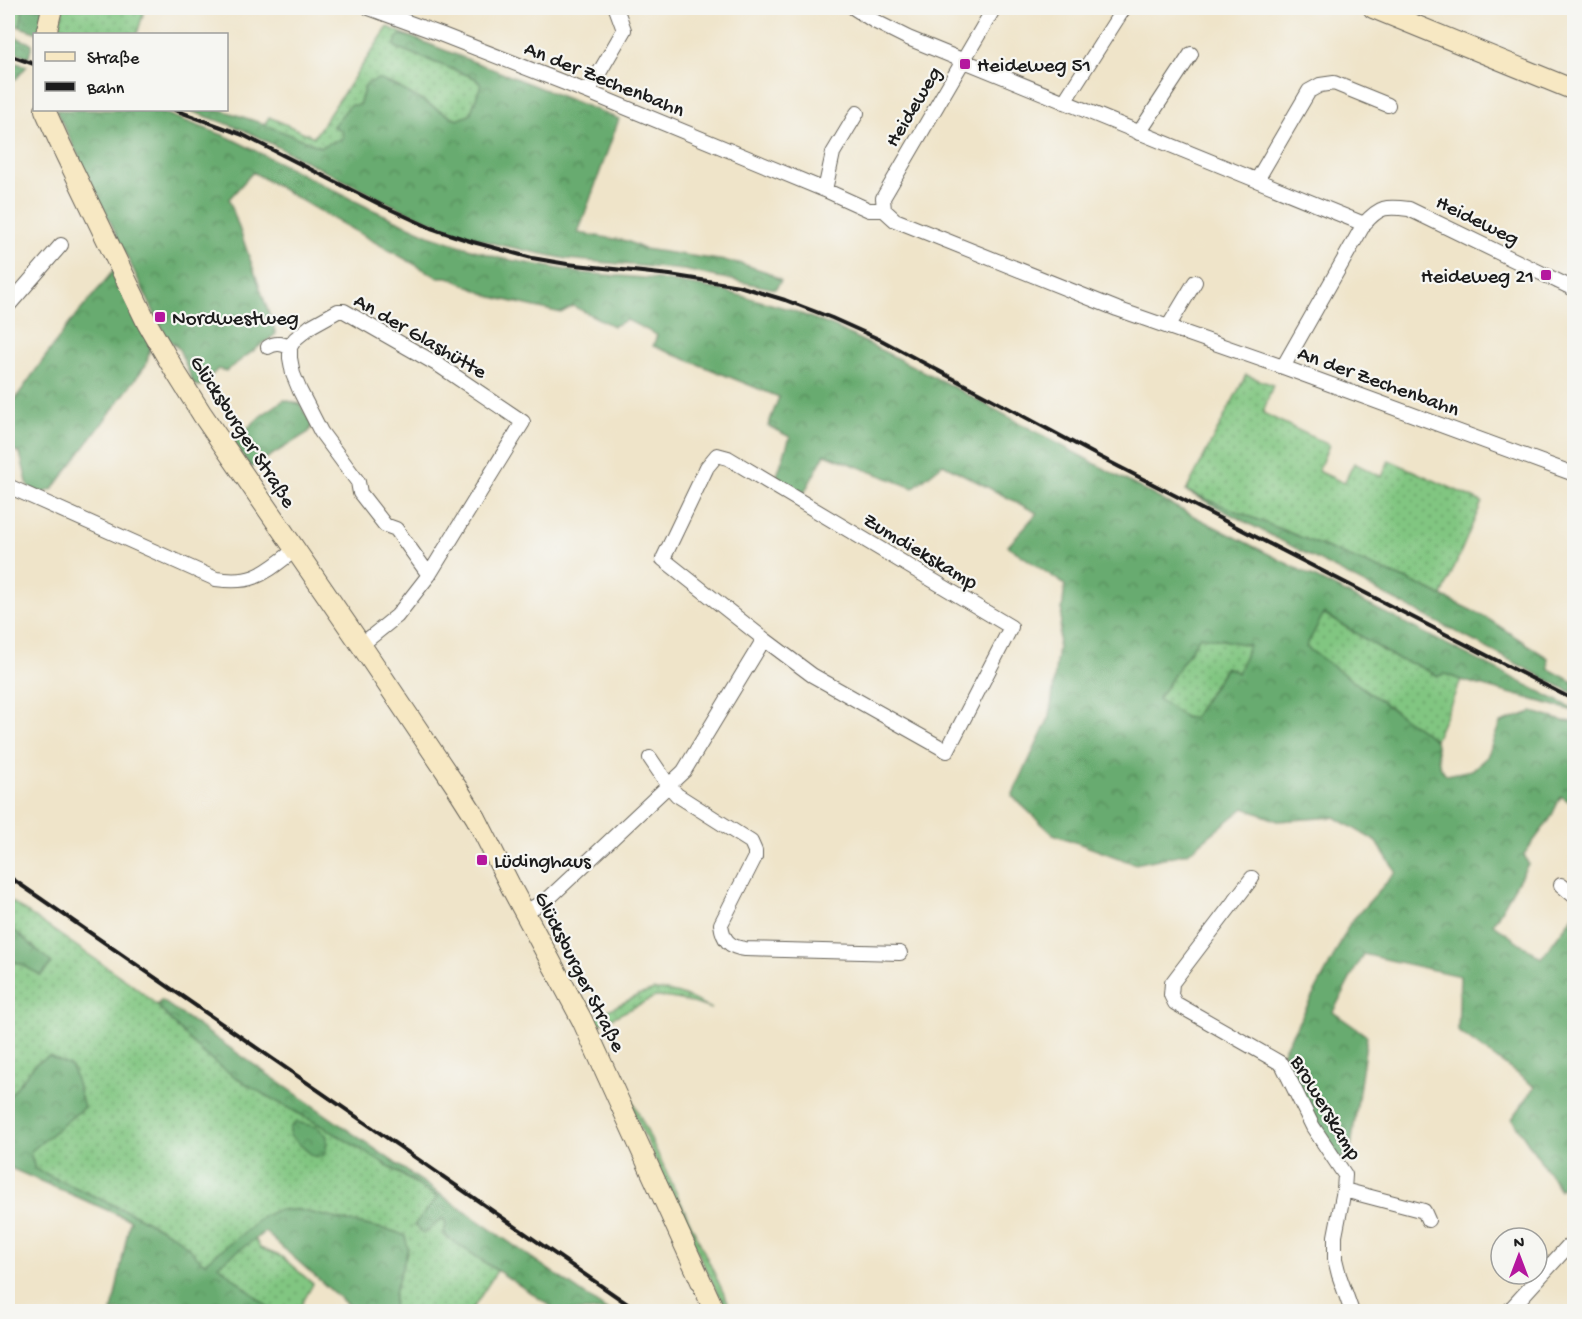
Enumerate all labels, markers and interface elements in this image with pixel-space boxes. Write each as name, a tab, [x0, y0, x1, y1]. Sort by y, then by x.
legend	[33, 33, 228, 111]
street label: An der Zechenbahn	[520, 38, 687, 125]
text: Straße	[87, 49, 140, 70]
place label: Heideweg 51	[977, 55, 1091, 80]
marker: Heideweg 51	[958, 57, 972, 71]
street label: Heideweg	[881, 63, 949, 153]
text: Bahn	[86, 79, 125, 100]
street label: Heideweg	[1431, 191, 1522, 253]
place label: Heideweg 21	[1421, 266, 1534, 291]
marker: Heideweg 21	[1539, 268, 1553, 282]
street label: An der Glashütte	[348, 290, 491, 387]
place label: Nordwestweg	[172, 308, 299, 333]
marker: Nordwestweg	[153, 310, 167, 324]
street label: An der Zechenbahn	[1293, 342, 1462, 424]
street label: Glücksburger Straße	[183, 352, 300, 515]
street label: Zumdiekskamp	[857, 509, 982, 597]
place label: Lüdinghaus	[494, 851, 592, 876]
marker: Lüdinghaus	[475, 853, 489, 867]
street label: Glücksburger Straße	[527, 888, 630, 1058]
street label: Browerskamp	[1282, 1051, 1365, 1166]
north arrow	[1489, 1226, 1549, 1286]
text: N	[1514, 1235, 1525, 1254]

